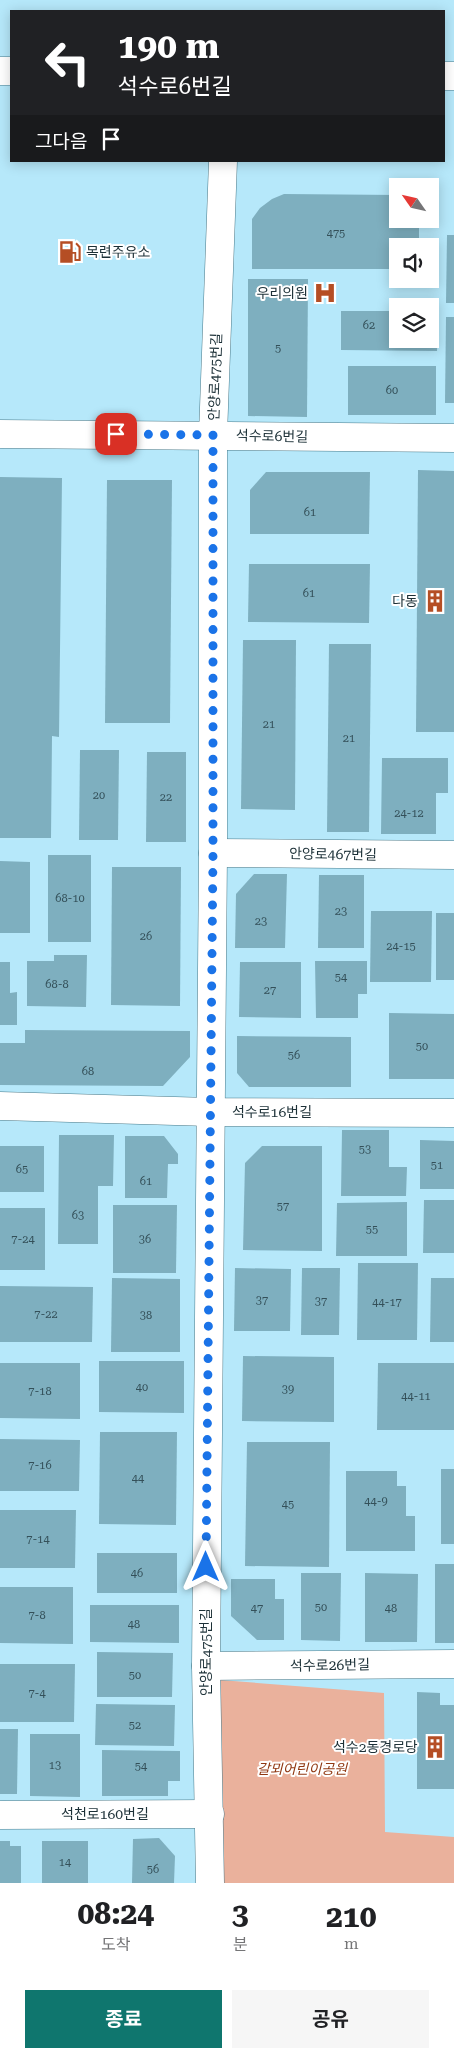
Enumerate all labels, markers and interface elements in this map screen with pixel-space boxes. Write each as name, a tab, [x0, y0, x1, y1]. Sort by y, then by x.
text: 190 m	[118, 26, 219, 67]
icon: left	[35, 30, 100, 95]
text: 석수로6번길	[118, 74, 232, 99]
icon: arrive	[97, 125, 125, 153]
text: 그다음	[35, 130, 87, 153]
north arrow	[389, 178, 439, 228]
map controls	[389, 178, 439, 348]
house number: 475	[327, 227, 345, 240]
button: sound	[389, 238, 439, 288]
fuel station icon: 목련주유소	[57, 239, 83, 265]
place label: 목련주유소	[86, 244, 151, 260]
hospital icon: 우리의원	[312, 280, 338, 306]
place label: 우리의원	[256, 285, 308, 301]
button: layers	[389, 298, 439, 348]
house number: 62	[363, 319, 375, 332]
street label: 안양로475번길	[205, 333, 225, 421]
house number: 5	[275, 342, 281, 355]
house number: 60	[386, 384, 398, 397]
pin	[95, 413, 137, 455]
icon: arrive	[102, 420, 130, 448]
street label: 석수로6번길	[236, 427, 308, 445]
house number: 61	[304, 506, 316, 519]
house number: 61	[303, 587, 315, 600]
building icon: 다동	[422, 588, 448, 614]
place label: 다동	[392, 593, 418, 609]
house number: 21	[263, 718, 275, 731]
house number: 21	[343, 732, 355, 745]
house number: 20	[93, 789, 105, 802]
house number: 22	[160, 791, 172, 804]
house number: 24-12	[394, 807, 424, 820]
street label: 안양로467번길	[289, 845, 377, 863]
house number: 68-10	[55, 892, 85, 905]
house number: 23	[335, 905, 347, 918]
house number: 23	[255, 915, 267, 928]
house number: 26	[140, 930, 152, 943]
house number: 24-15	[386, 940, 416, 953]
house number: 54	[335, 971, 348, 984]
house number: 68-8	[45, 978, 69, 991]
house number: 27	[264, 984, 276, 997]
house number: 50	[416, 1040, 428, 1053]
house number: 56	[288, 1049, 300, 1062]
house number: 68	[82, 1065, 94, 1078]
street label: 석수로16번길	[232, 1104, 312, 1120]
house number: 53	[359, 1143, 371, 1156]
house number: 51	[431, 1159, 443, 1172]
house number: 65	[16, 1163, 28, 1176]
house number: 61	[140, 1175, 152, 1188]
house number: 57	[277, 1200, 289, 1213]
house number: 63	[72, 1209, 84, 1222]
house number: 55	[366, 1223, 378, 1236]
house number: 7-24	[11, 1233, 35, 1246]
house number: 36	[139, 1233, 151, 1246]
house number: 37	[256, 1294, 268, 1307]
house number: 37	[315, 1295, 327, 1308]
house number: 44-17	[372, 1296, 402, 1309]
house number: 7-22	[34, 1308, 58, 1321]
house number: 38	[140, 1309, 152, 1322]
house number: 40	[136, 1381, 148, 1394]
house number: 39	[282, 1383, 294, 1396]
house number: 7-18	[28, 1385, 52, 1398]
house number: 44-11	[401, 1390, 431, 1403]
house number: 7-16	[28, 1459, 52, 1472]
house number: 44	[132, 1472, 145, 1485]
house number: 44-9	[364, 1495, 388, 1508]
house number: 45	[282, 1498, 294, 1511]
house number: 7-14	[26, 1533, 50, 1546]
position arrow	[179, 1540, 231, 1592]
house number: 46	[131, 1567, 143, 1580]
house number: 50	[315, 1601, 327, 1614]
house number: 47	[251, 1602, 263, 1615]
house number: 48	[385, 1602, 397, 1615]
street label: 안양로475번길	[198, 1608, 214, 1696]
house number: 7-8	[28, 1609, 46, 1622]
house number: 48	[128, 1618, 140, 1631]
street label: 석수로26번길	[290, 1656, 370, 1674]
house number: 50	[129, 1669, 141, 1682]
house number: 7-4	[28, 1687, 46, 1700]
house number: 52	[129, 1719, 141, 1732]
building icon: 석수2동경로당	[422, 1734, 448, 1760]
place label: 석수2동경로당	[333, 1739, 418, 1755]
house number: 13	[49, 1759, 61, 1772]
house number: 54	[135, 1760, 148, 1773]
park label: 갈뫼어린이공원	[257, 1761, 348, 1777]
street label: 석천로160번길	[61, 1806, 149, 1822]
house number: 14	[59, 1856, 72, 1869]
house number: 56	[147, 1863, 159, 1876]
text: 08:24	[78, 1896, 154, 1931]
text: 3	[232, 1896, 249, 1931]
text: 210	[326, 1899, 376, 1934]
text: m	[344, 1934, 359, 1953]
text: 도착	[101, 1935, 131, 1954]
text: 분	[233, 1935, 247, 1954]
button: 종료	[25, 1990, 222, 2048]
button: 공유	[232, 1990, 429, 2048]

